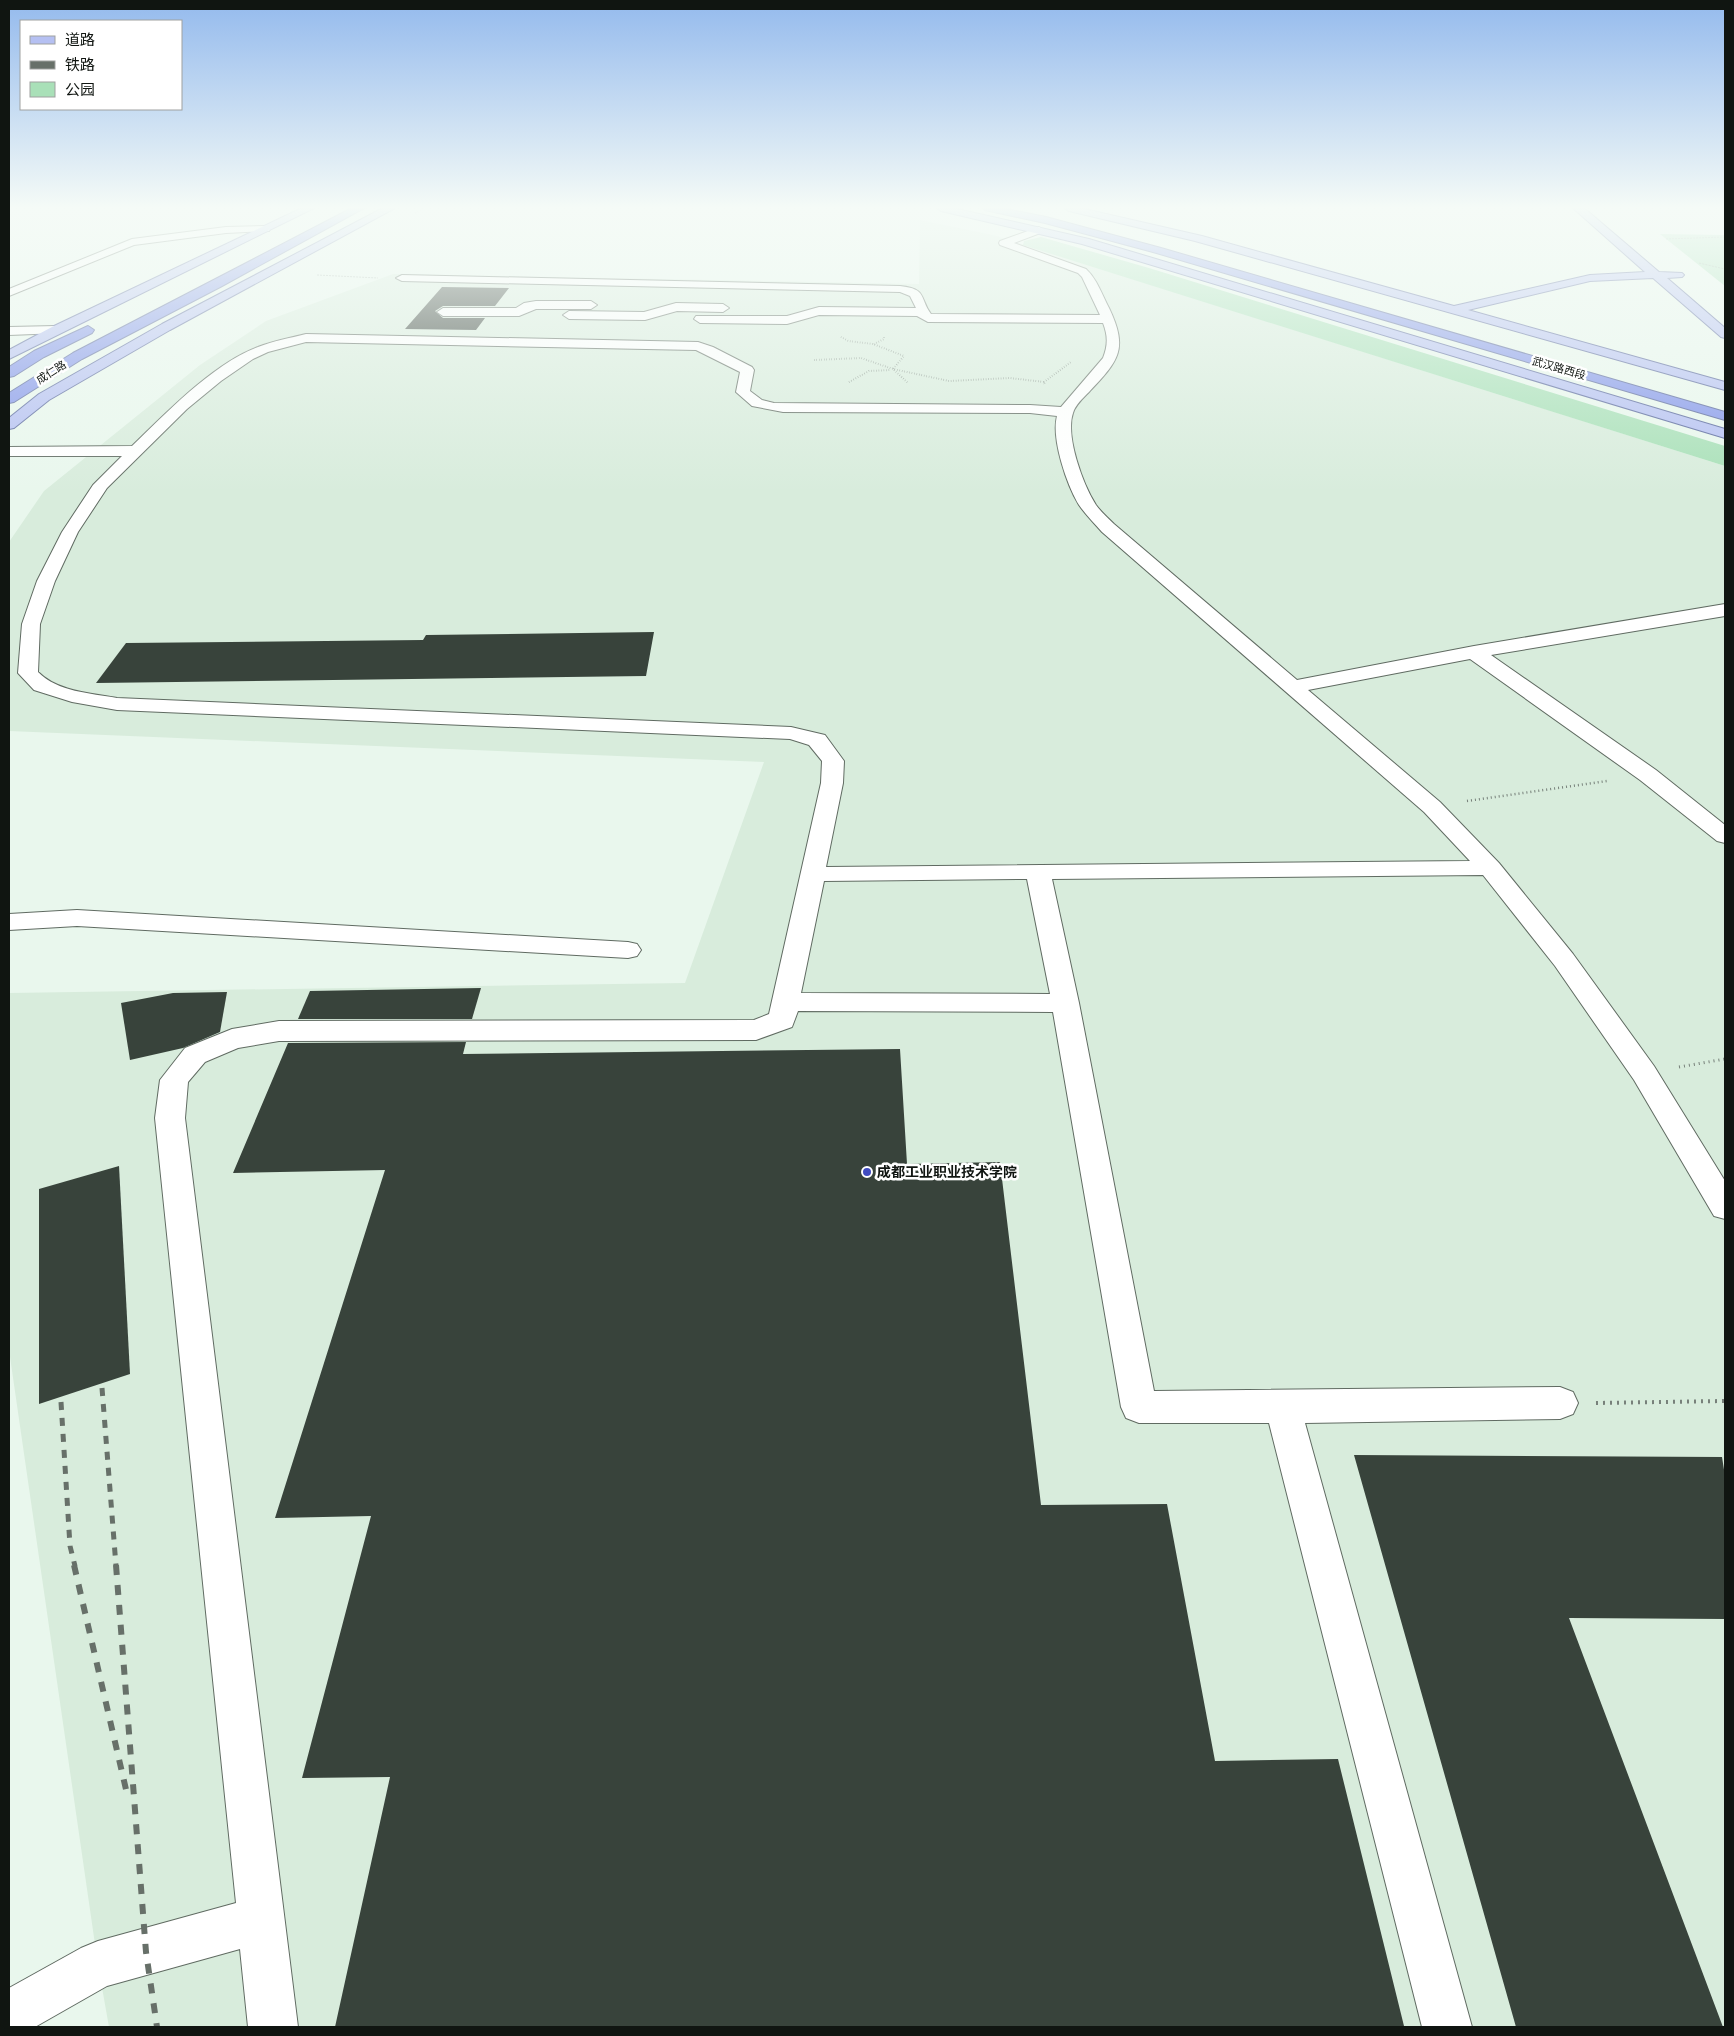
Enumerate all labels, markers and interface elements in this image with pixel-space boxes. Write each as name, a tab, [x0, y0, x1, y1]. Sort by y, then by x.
legend	[20, 20, 182, 110]
text: 道路	[65, 30, 95, 49]
text: 铁路	[65, 55, 95, 74]
text: 公园	[65, 80, 95, 99]
street label: 武汉路西段	[1531, 354, 1587, 382]
street label: 成仁路	[33, 357, 69, 387]
place label: 成都工业职业技术学院	[877, 1163, 1017, 1181]
marker: 成都工业职业技术学院	[861, 1166, 873, 1178]

